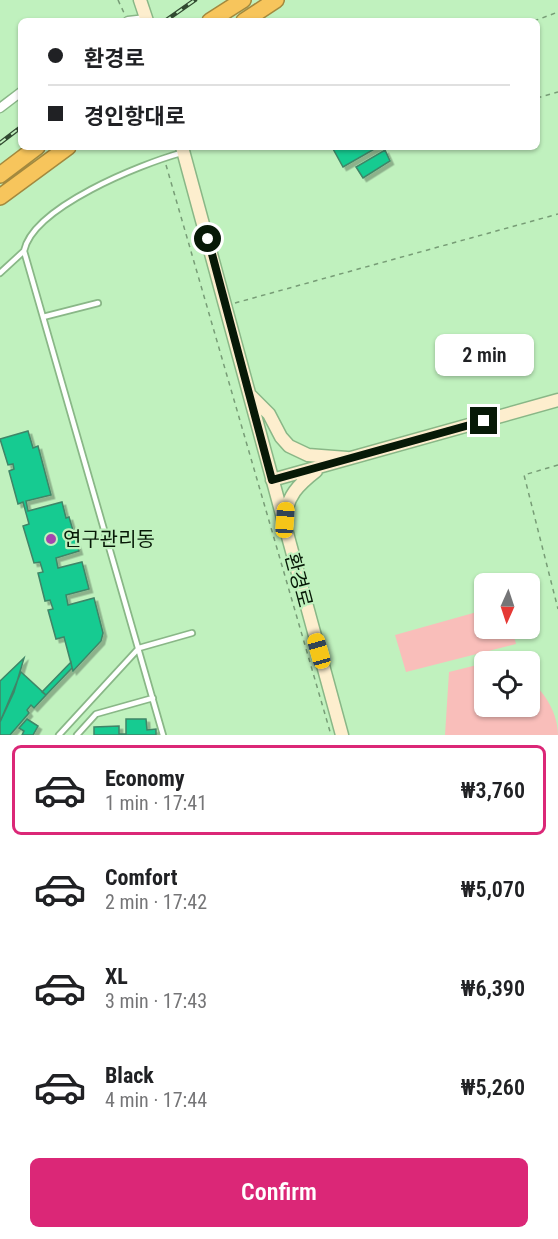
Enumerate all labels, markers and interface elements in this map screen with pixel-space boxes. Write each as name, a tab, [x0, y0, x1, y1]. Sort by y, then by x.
text: 환경로	[84, 46, 145, 71]
text: 경인항대로	[84, 104, 185, 129]
route start	[194, 225, 221, 252]
callout: 2 min	[434, 334, 534, 376]
text: 2 min	[462, 343, 507, 367]
route end	[470, 407, 497, 434]
car	[275, 501, 295, 539]
place label: 연구관리동	[63, 527, 155, 551]
marker: 연구관리동	[44, 532, 58, 546]
street label: 환경로	[280, 550, 318, 610]
north arrow	[474, 573, 540, 639]
map controls	[474, 573, 540, 717]
car	[305, 631, 333, 671]
button: locate	[474, 651, 540, 717]
icon: car	[33, 763, 87, 817]
text: Economy	[105, 766, 185, 791]
text: ₩3,760	[460, 778, 525, 803]
text: 1 min · 17:41	[105, 791, 207, 815]
icon: car	[33, 862, 87, 916]
text: Comfort	[105, 865, 178, 890]
text: ₩5,070	[460, 877, 525, 902]
text: 2 min · 17:42	[105, 890, 207, 914]
icon: car	[33, 961, 87, 1015]
text: XL	[105, 964, 128, 989]
text: ₩6,390	[460, 976, 525, 1001]
text: 3 min · 17:43	[105, 989, 207, 1013]
icon: car	[33, 1060, 87, 1114]
text: Black	[105, 1063, 154, 1088]
text: ₩5,260	[460, 1075, 525, 1100]
text: 4 min · 17:44	[105, 1088, 207, 1112]
button: Confirm	[30, 1158, 528, 1227]

